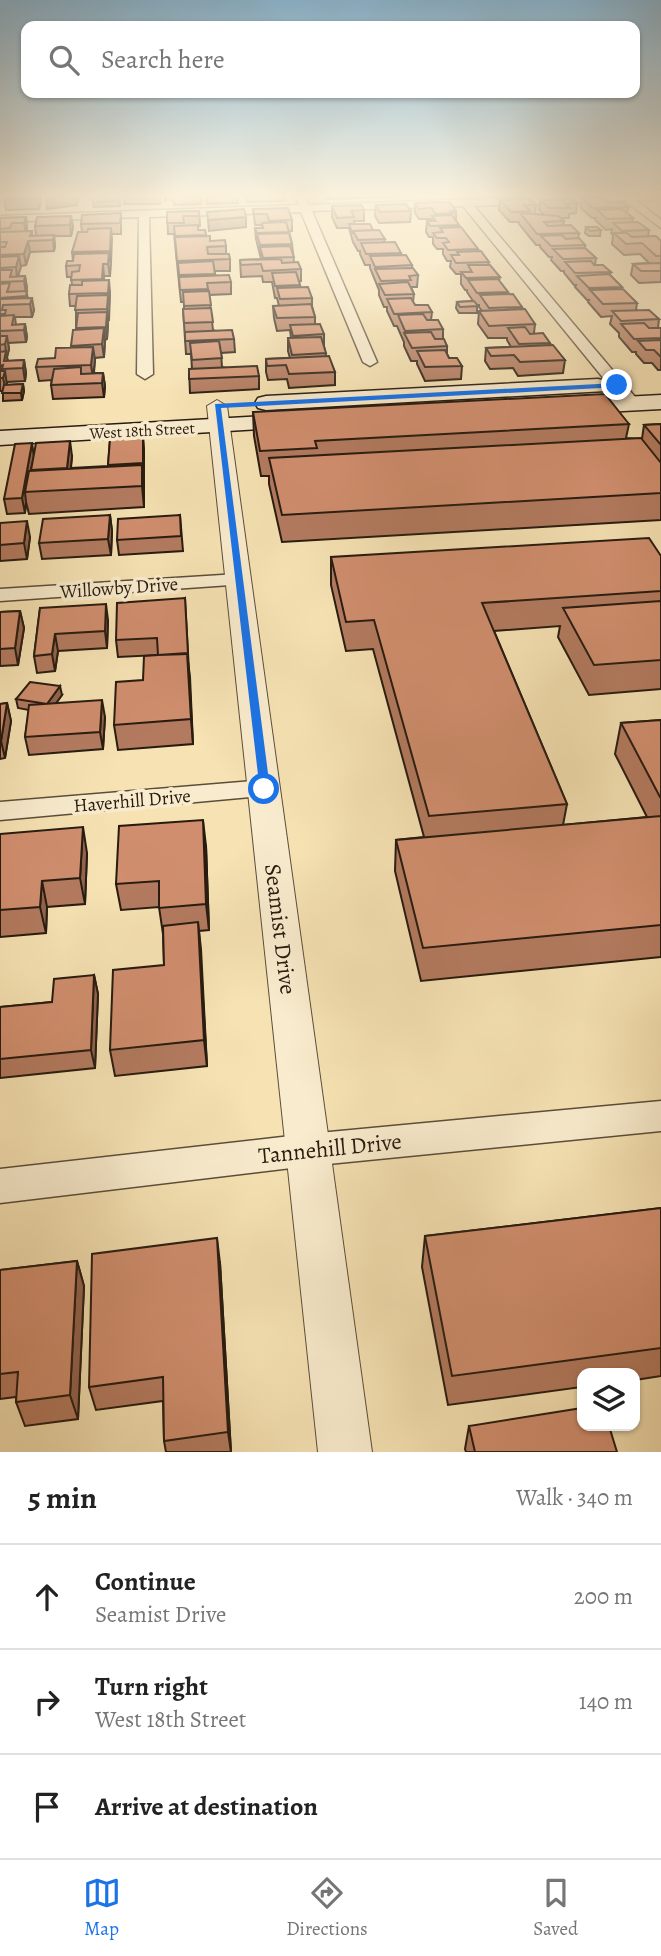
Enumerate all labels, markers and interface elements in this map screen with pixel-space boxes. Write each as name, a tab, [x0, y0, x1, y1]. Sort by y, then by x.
search box	[21, 21, 640, 98]
icon: search	[45, 41, 83, 79]
text: Search here	[101, 42, 225, 77]
route end	[601, 369, 632, 400]
street label: West 18th Street	[88, 417, 195, 445]
street label: Willowby Drive	[58, 571, 179, 605]
route start	[248, 773, 279, 804]
street label: Haverhill Drive	[72, 783, 192, 819]
street label: Seamist Drive	[257, 862, 304, 996]
street label: Tannehill Drive	[257, 1126, 403, 1171]
map controls	[577, 1368, 640, 1431]
button: layers	[577, 1368, 640, 1431]
text: 5 min	[28, 1478, 97, 1518]
text: Walk · 340 m	[516, 1482, 633, 1513]
text: Continue	[95, 1564, 196, 1599]
icon: ahead	[28, 1578, 66, 1616]
text: 200 m	[574, 1581, 633, 1612]
text: Seamist Drive	[95, 1599, 226, 1630]
text: Turn right	[95, 1669, 208, 1704]
icon: right	[28, 1683, 66, 1721]
text: 140 m	[579, 1686, 633, 1717]
text: West 18th Street	[95, 1704, 246, 1735]
icon: arrive	[28, 1788, 66, 1826]
text: Arrive at destination	[95, 1789, 318, 1824]
tab: Map	[83, 1874, 121, 1942]
tab: Directions	[286, 1874, 368, 1942]
tab: Saved	[533, 1874, 578, 1942]

